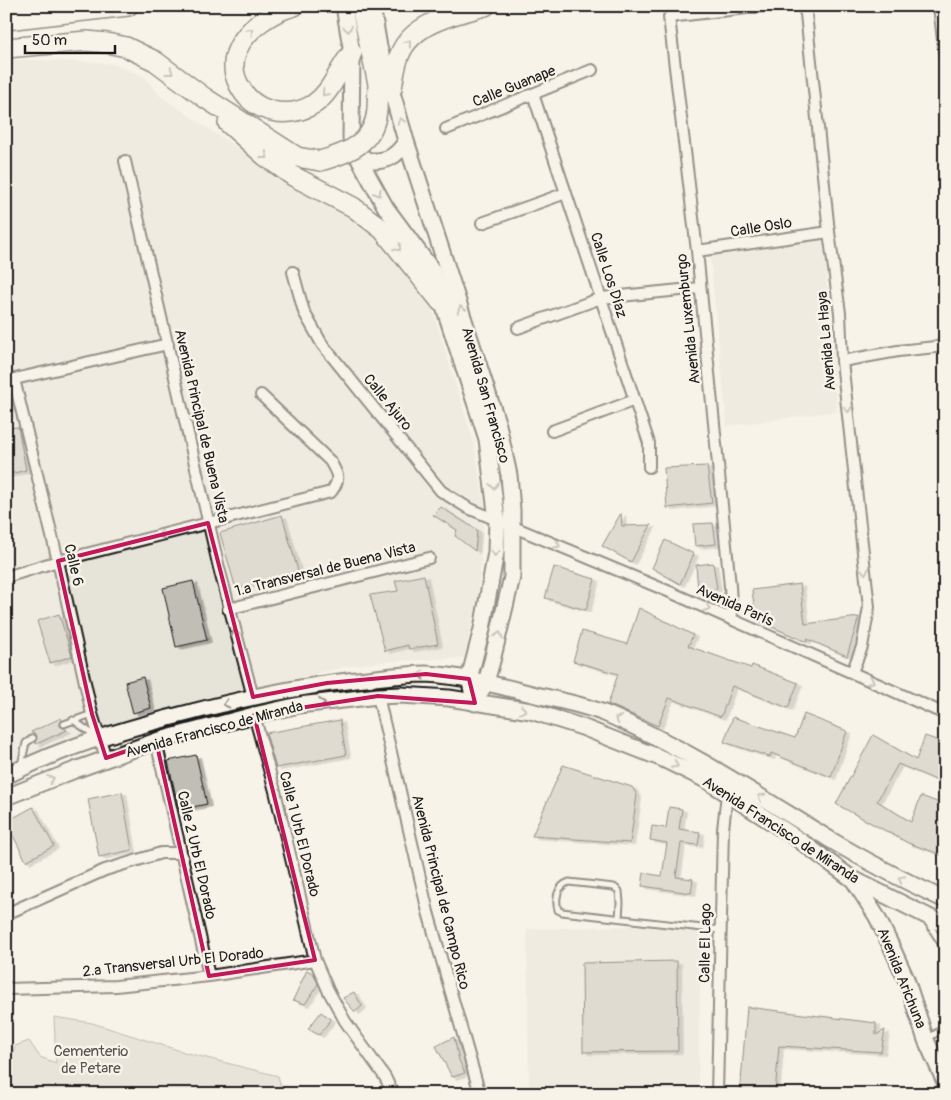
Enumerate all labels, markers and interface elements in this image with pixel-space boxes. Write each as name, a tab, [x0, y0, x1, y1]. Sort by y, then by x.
scale bar	[25, 22, 115, 54]
one-way arrow	[343, 25, 353, 34]
one-way arrow	[244, 28, 253, 37]
text: 50 m	[32, 31, 67, 50]
one-way arrow	[402, 40, 410, 49]
street label: Calle Guanape	[470, 61, 559, 112]
one-way arrow	[164, 66, 174, 75]
one-way arrow	[322, 88, 331, 97]
one-way arrow	[396, 118, 406, 126]
one-way arrow	[259, 150, 268, 158]
one-way arrow	[371, 187, 381, 196]
street label: Calle Oslo	[729, 213, 793, 242]
street label: Calle Los Díaz	[586, 230, 631, 321]
one-way arrow	[392, 242, 401, 251]
street label: Avenida Luxemburgo	[672, 253, 705, 385]
street label: Avenida La Haya	[813, 290, 840, 392]
one-way arrow	[456, 306, 466, 314]
street label: Avenida San Francisco	[457, 325, 514, 465]
street label: Avenida Principal de Buena Vista	[170, 327, 233, 525]
street label: Calle Ajuro	[359, 370, 416, 435]
one-way arrow	[842, 406, 853, 414]
one-way arrow	[488, 483, 499, 491]
one-way arrow	[156, 529, 165, 540]
street label: 1.ª Transversal de Buena Vista	[233, 538, 417, 601]
one-way arrow	[552, 538, 561, 549]
street label: Calle 6	[59, 542, 88, 588]
one-way arrow	[490, 549, 501, 557]
one-way arrow	[859, 567, 870, 575]
street label: Avenida París	[693, 580, 777, 631]
one-way arrow	[702, 602, 711, 613]
one-way arrow	[230, 629, 241, 638]
one-way arrow	[493, 632, 503, 640]
one-way arrow	[416, 670, 424, 680]
one-way arrow	[866, 675, 875, 686]
street label: Avenida Francisco de Miranda	[123, 697, 305, 762]
one-way arrow	[221, 698, 230, 709]
one-way arrow	[319, 698, 327, 709]
one-way arrow	[519, 704, 527, 715]
one-way arrow	[614, 715, 623, 726]
one-way arrow	[670, 759, 679, 769]
street label: Calle 1 Urb El Dorado	[275, 769, 324, 899]
street label: Avenida Francisco de Miranda	[699, 773, 863, 888]
one-way arrow	[46, 775, 55, 785]
street label: Calle 2 Urb El Dorado	[173, 789, 221, 921]
street label: Avenida Principal de Campo Rico	[407, 793, 474, 991]
one-way arrow	[757, 794, 766, 804]
one-way arrow	[897, 875, 906, 885]
street label: Calle El Lago	[695, 903, 716, 983]
street label: Avenida Arichuna	[873, 925, 930, 1031]
street label: 2.ª Transversal Urb El Dorado	[82, 944, 265, 981]
park label: Cementerio de Petare	[54, 1042, 128, 1078]

